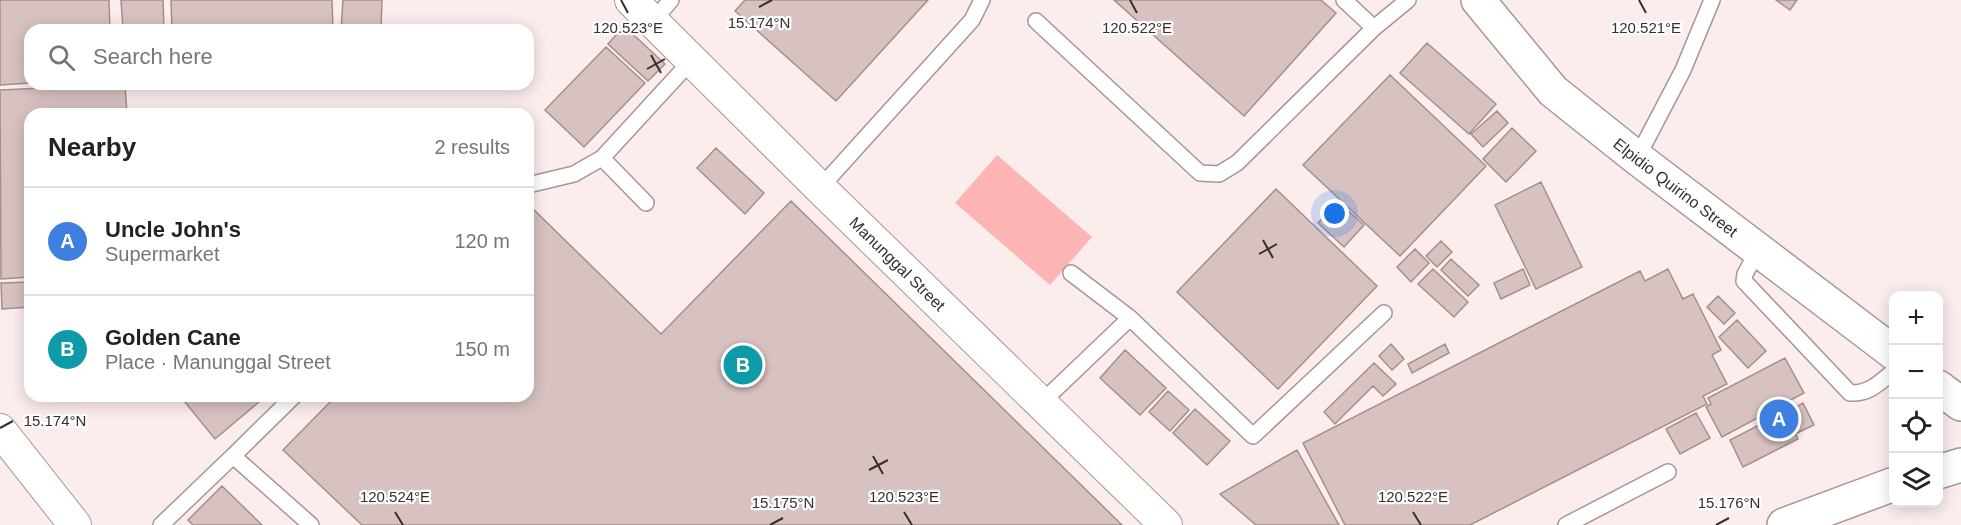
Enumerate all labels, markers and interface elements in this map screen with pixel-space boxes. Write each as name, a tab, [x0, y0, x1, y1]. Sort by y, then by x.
text: 15.174°N	[728, 14, 790, 31]
text: 120.523°E	[593, 19, 663, 36]
text: 120.522°E	[1102, 19, 1172, 36]
text: 120.521°E	[1611, 19, 1681, 36]
search box	[24, 24, 534, 90]
icon: search	[45, 41, 78, 74]
text: Search here	[93, 44, 213, 69]
text: Nearby	[48, 132, 136, 162]
street label: Elpidio Quirino Street	[1611, 134, 1742, 240]
text: 2 results	[434, 136, 510, 158]
your location	[1320, 199, 1349, 228]
street label: Manunggal Street	[846, 213, 949, 314]
text: Uncle John's	[105, 217, 241, 242]
text: A	[60, 230, 75, 252]
text: 120 m	[454, 230, 510, 252]
text: Supermarket	[105, 243, 220, 265]
map controls	[1889, 291, 1943, 507]
button: +	[1889, 291, 1943, 345]
text: Golden Cane	[105, 325, 241, 350]
text: B	[60, 338, 75, 360]
text: 150 m	[454, 338, 510, 360]
pin: B	[724, 342, 762, 388]
button: −	[1889, 345, 1943, 399]
text: Place · Manunggal Street	[105, 351, 331, 373]
pin: A	[1760, 396, 1798, 442]
button: locate	[1889, 399, 1943, 453]
text: 15.174°N	[24, 412, 86, 429]
button: layers	[1889, 453, 1943, 507]
text: 120.524°E	[360, 488, 430, 505]
text: 120.523°E	[869, 488, 939, 505]
text: 120.522°E	[1378, 488, 1448, 505]
text: 15.175°N	[752, 494, 814, 511]
text: 15.176°N	[1698, 494, 1760, 511]

